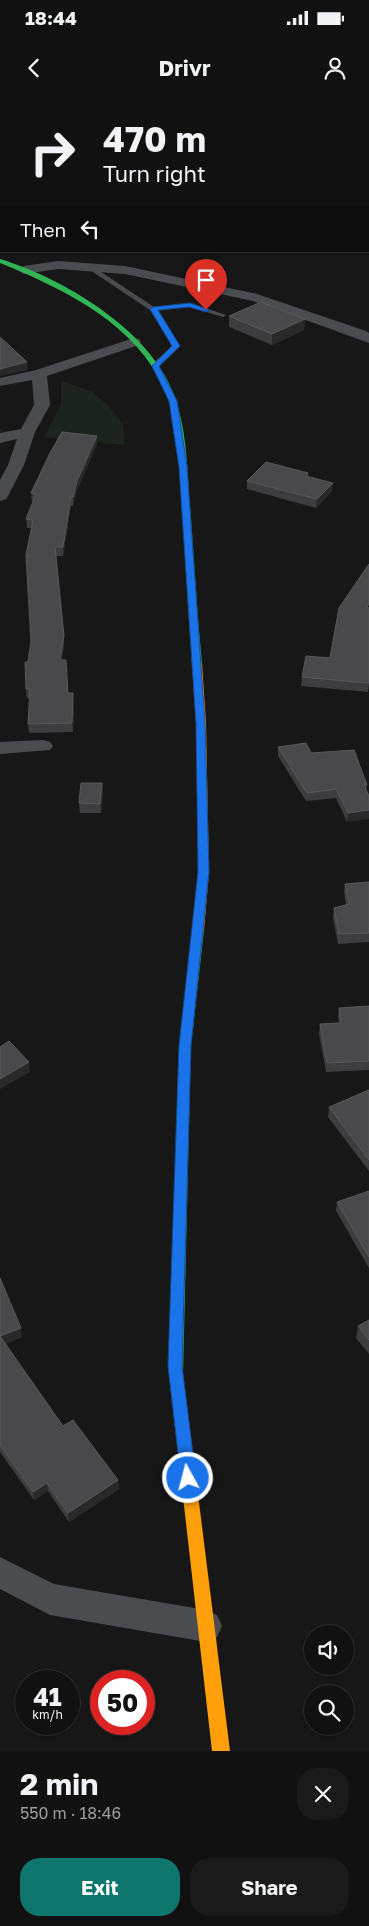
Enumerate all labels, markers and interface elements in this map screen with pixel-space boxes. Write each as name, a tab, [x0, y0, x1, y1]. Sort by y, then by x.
text: 18:44	[25, 6, 77, 29]
icon: back	[20, 54, 48, 82]
text: Drivr	[158, 54, 211, 81]
icon: person	[321, 54, 349, 82]
text: 470 m	[103, 118, 206, 160]
icon: right	[20, 120, 85, 185]
text: Turn right	[103, 160, 206, 187]
icon: left	[76, 215, 104, 243]
text: Then	[20, 218, 66, 241]
pin	[185, 259, 227, 310]
icon: arrive	[192, 266, 220, 294]
position arrow	[161, 1451, 213, 1503]
map controls	[304, 1625, 354, 1735]
button: sound	[304, 1625, 354, 1675]
speed limit sign: 50	[90, 1670, 155, 1735]
text: 41	[33, 1681, 62, 1712]
button: search	[304, 1685, 354, 1735]
text: km/h	[32, 1707, 63, 1722]
text: 2 min	[20, 1766, 98, 1802]
button: close	[297, 1768, 349, 1820]
text: 550 m · 18:46	[20, 1803, 121, 1823]
button: Exit	[20, 1858, 180, 1916]
button: Share	[190, 1858, 349, 1916]

